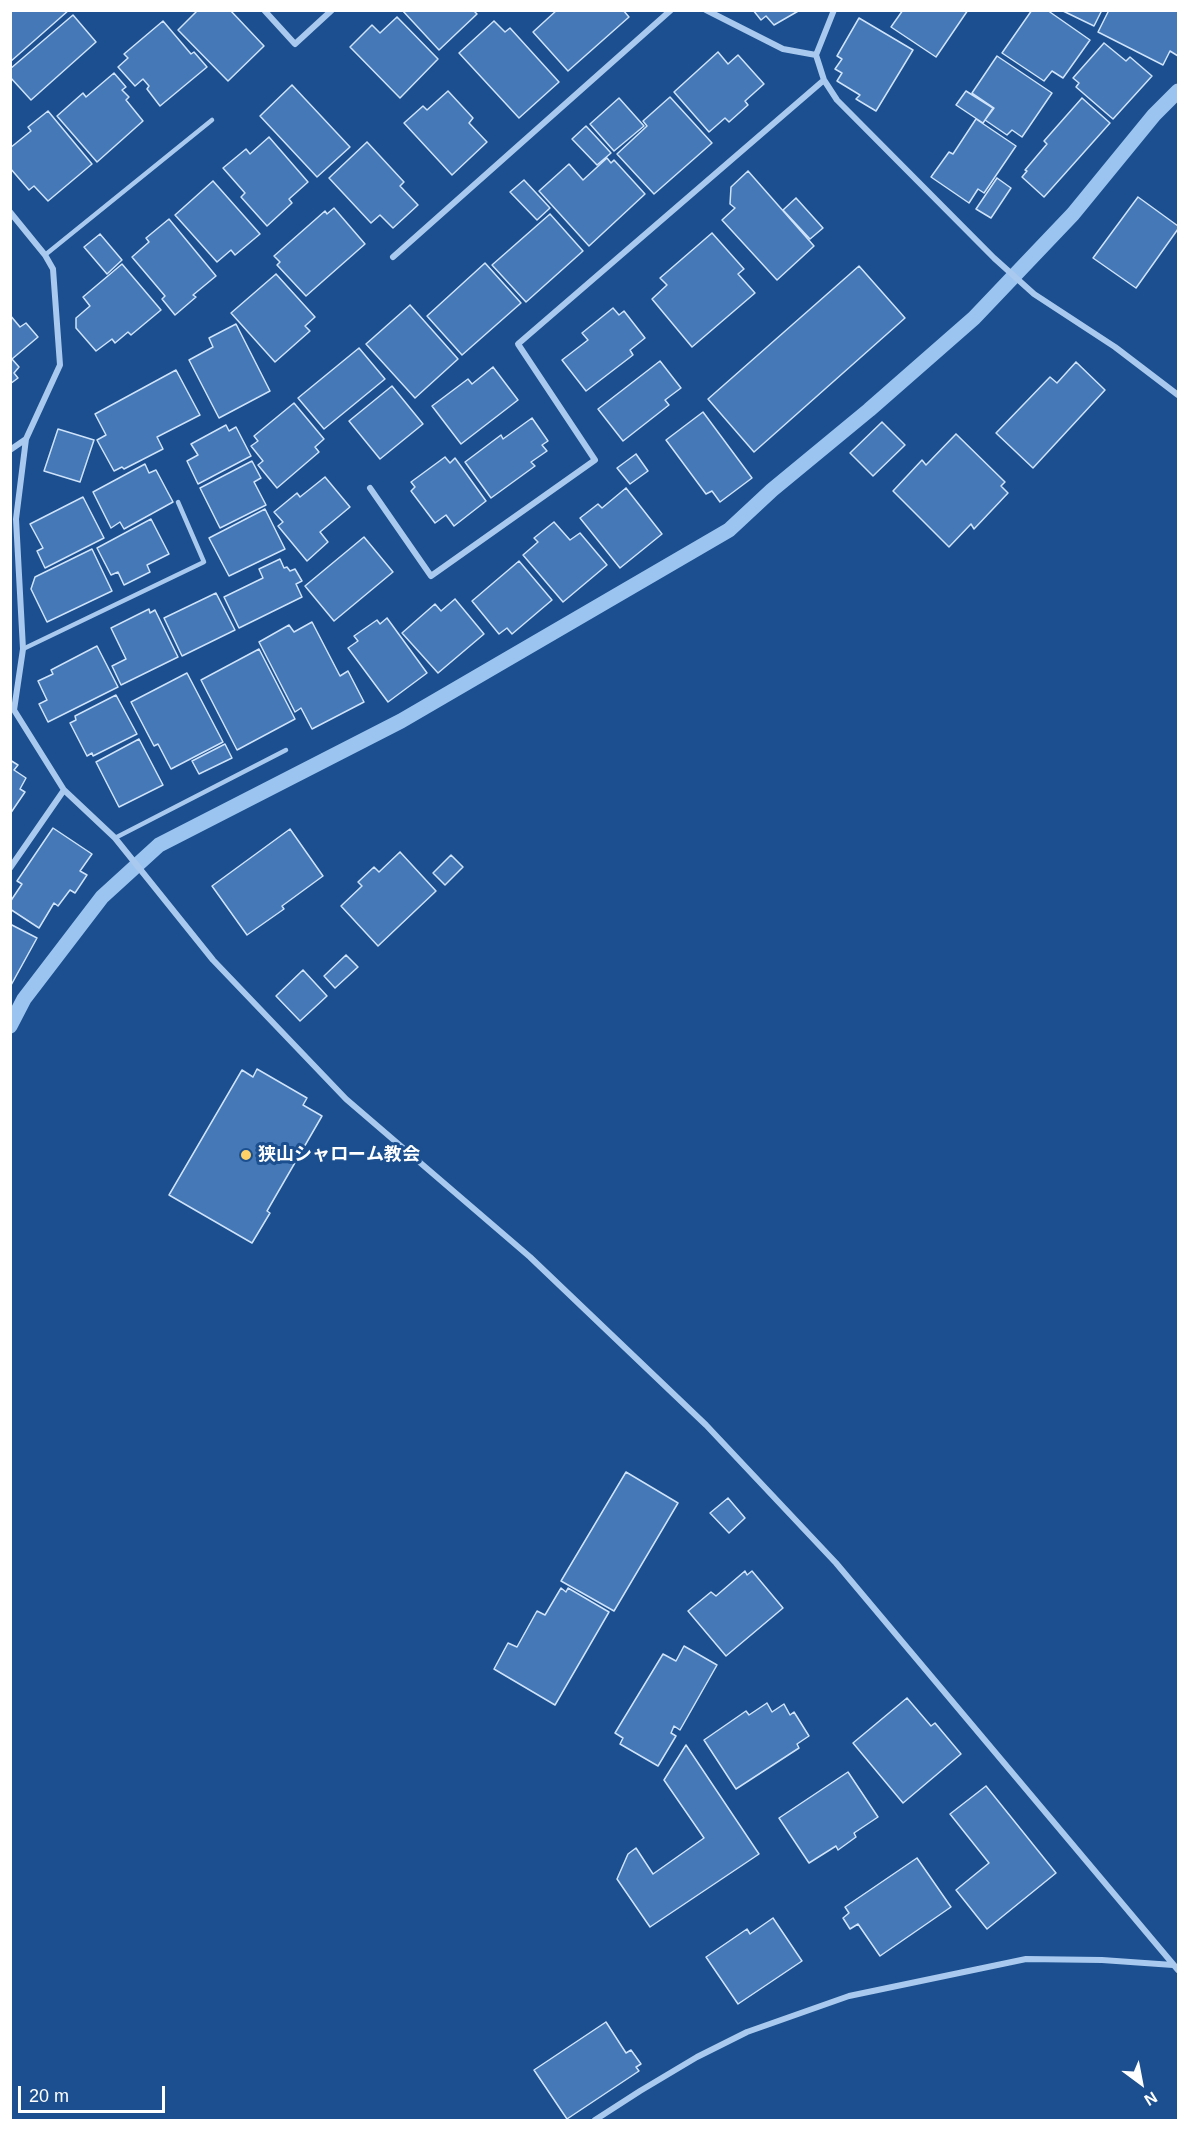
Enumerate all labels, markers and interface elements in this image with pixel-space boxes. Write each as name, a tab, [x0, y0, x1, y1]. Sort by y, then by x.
place label: 狭山シャローム教会	[258, 1144, 420, 1166]
marker: 狭山シャローム教会	[239, 1148, 253, 1162]
north arrow	[1111, 2053, 1171, 2113]
scale bar	[21, 2074, 168, 2112]
text: 20 m	[29, 2086, 69, 2106]
text: N	[1141, 2088, 1160, 2109]

